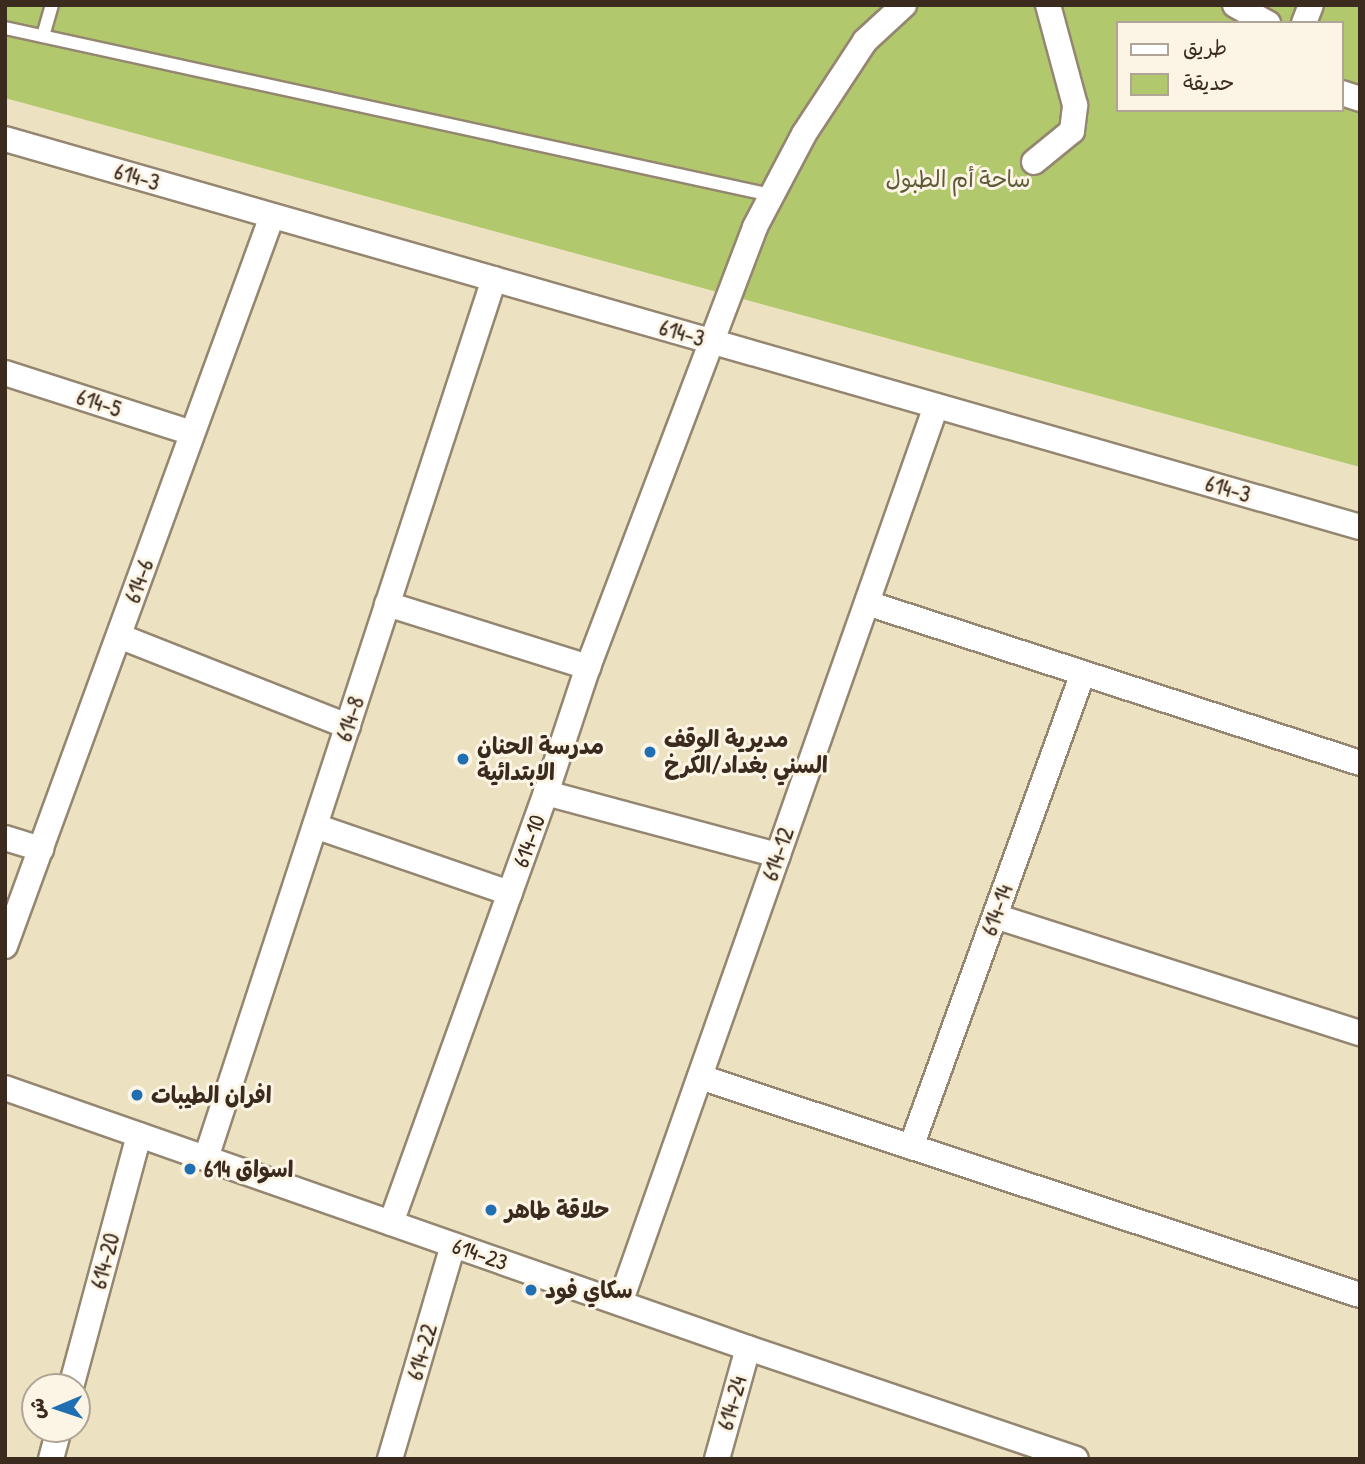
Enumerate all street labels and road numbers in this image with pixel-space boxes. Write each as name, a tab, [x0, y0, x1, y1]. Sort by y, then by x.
street label: 614-3	[111, 157, 163, 197]
street label: 614-3	[656, 313, 708, 353]
street label: 614-5	[73, 383, 125, 423]
street label: 614-3	[1202, 469, 1254, 509]
street label: 614-6	[118, 555, 160, 607]
street label: 614-8	[330, 693, 370, 745]
street label: 614-10	[507, 811, 551, 871]
street label: 614-12	[756, 824, 800, 884]
street label: 614-14	[975, 881, 1019, 939]
street label: 614-20	[84, 1230, 126, 1292]
street label: 614-23	[449, 1232, 511, 1276]
street label: 614-22	[401, 1321, 443, 1383]
street label: 614-24	[711, 1373, 753, 1433]

